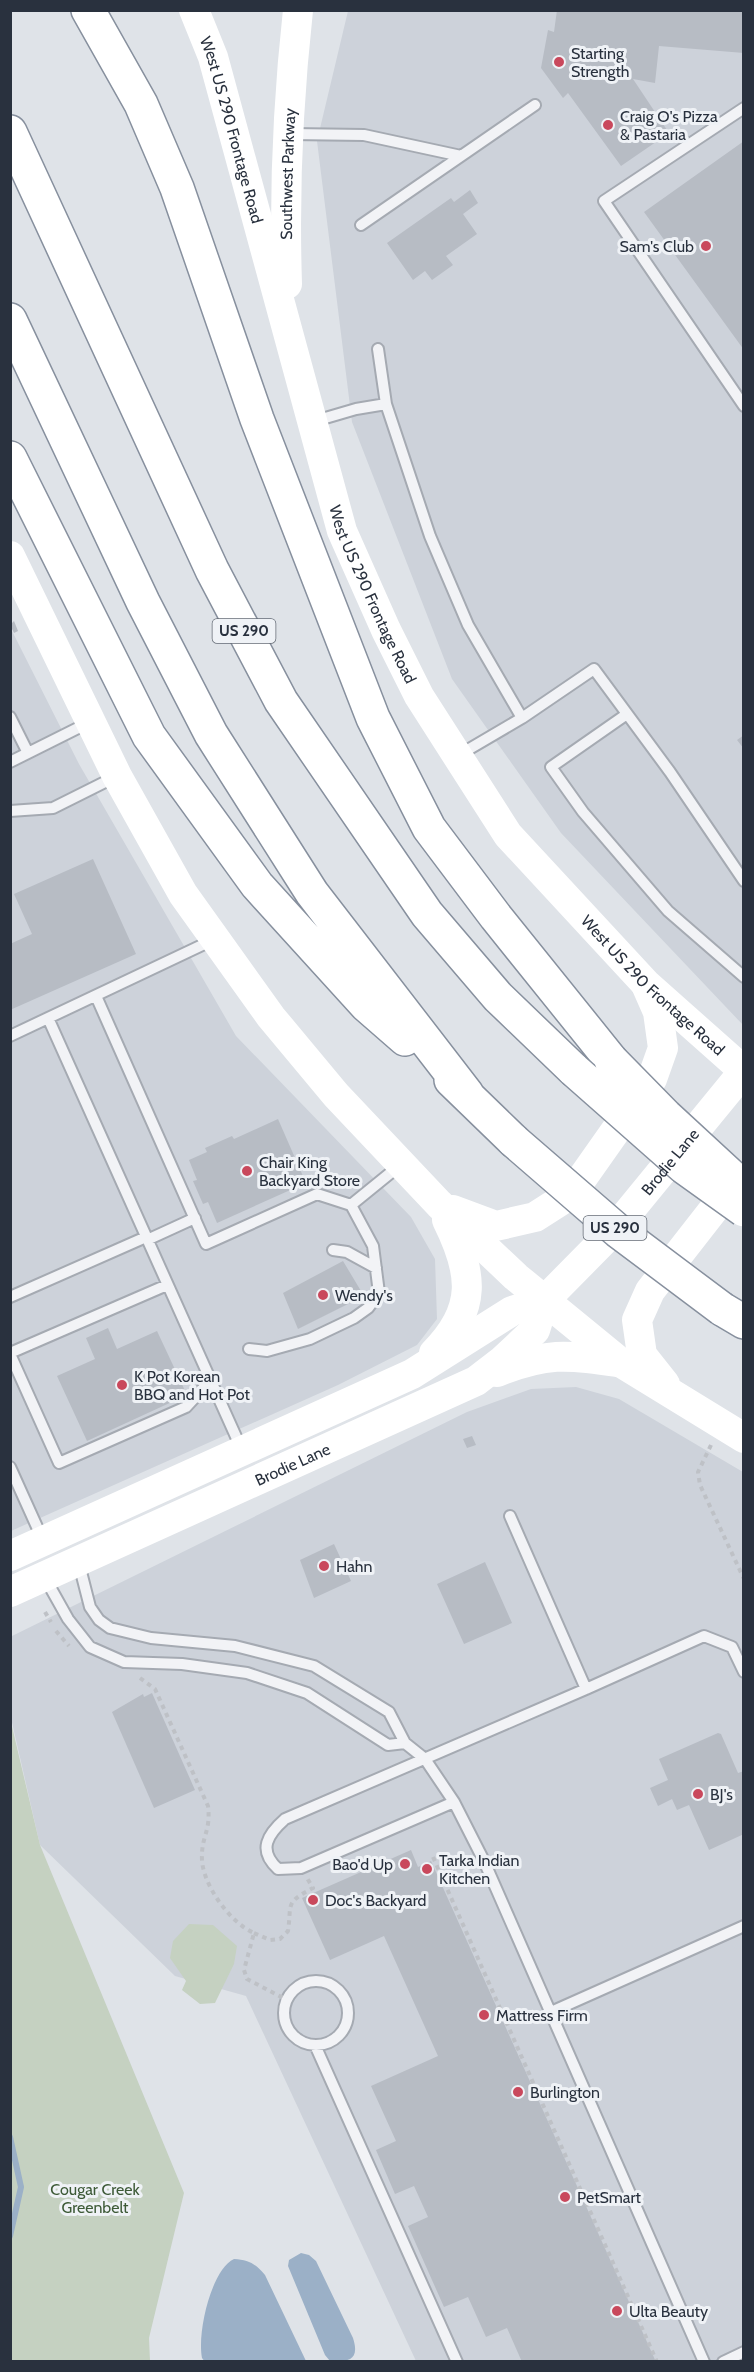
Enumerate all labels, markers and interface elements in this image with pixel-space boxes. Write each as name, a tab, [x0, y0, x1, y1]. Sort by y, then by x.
street label: West US 290 Frontage Road	[196, 34, 267, 225]
place label: Starting Strength	[571, 44, 630, 81]
marker: Starting Strength	[552, 55, 566, 69]
place label: Craig O's Pizza & Pastaria	[620, 107, 718, 144]
street label: Southwest Parkway	[277, 108, 299, 240]
marker: Craig O's Pizza & Pastaria	[601, 118, 615, 132]
place label: Sam's Club	[620, 237, 694, 256]
marker: Sam's Club	[699, 239, 713, 253]
street label: West US 290 Frontage Road	[326, 503, 421, 686]
road number: US 290	[212, 619, 276, 643]
street label: West US 290 Frontage Road	[577, 911, 729, 1059]
street label: Brodie Lane	[637, 1125, 703, 1199]
place label: Chair King Backyard Store	[259, 1153, 360, 1190]
marker: Chair King Backyard Store	[240, 1164, 254, 1178]
road number: US 290	[584, 1216, 646, 1240]
place label: Wendy's	[335, 1286, 393, 1305]
marker: Wendy's	[316, 1288, 330, 1302]
place label: K Pot Korean BBQ and Hot Pot	[134, 1367, 251, 1404]
marker: K Pot Korean BBQ and Hot Pot	[115, 1378, 129, 1392]
street label: Brodie Lane	[252, 1439, 333, 1489]
place label: Hahn	[336, 1557, 372, 1576]
marker: Hahn	[317, 1559, 331, 1573]
place label: BJ's	[710, 1785, 733, 1804]
marker: BJ's	[691, 1787, 705, 1801]
place label: Tarka Indian Kitchen	[439, 1851, 519, 1888]
place label: Bao'd Up	[332, 1855, 393, 1874]
marker: Bao'd Up	[398, 1857, 412, 1871]
marker: Tarka Indian Kitchen	[420, 1862, 434, 1876]
place label: Doc's Backyard	[325, 1891, 426, 1910]
marker: Doc's Backyard	[306, 1893, 320, 1907]
place label: Mattress Firm	[496, 2006, 588, 2025]
marker: Mattress Firm	[477, 2008, 491, 2022]
place label: Burlington	[530, 2083, 600, 2102]
marker: Burlington	[511, 2085, 525, 2099]
park label: Cougar Creek Greenbelt	[50, 2180, 140, 2217]
place label: PetSmart	[577, 2188, 642, 2207]
marker: PetSmart	[558, 2190, 572, 2204]
place label: Ulta Beauty	[629, 2302, 708, 2321]
marker: Ulta Beauty	[610, 2304, 624, 2318]

